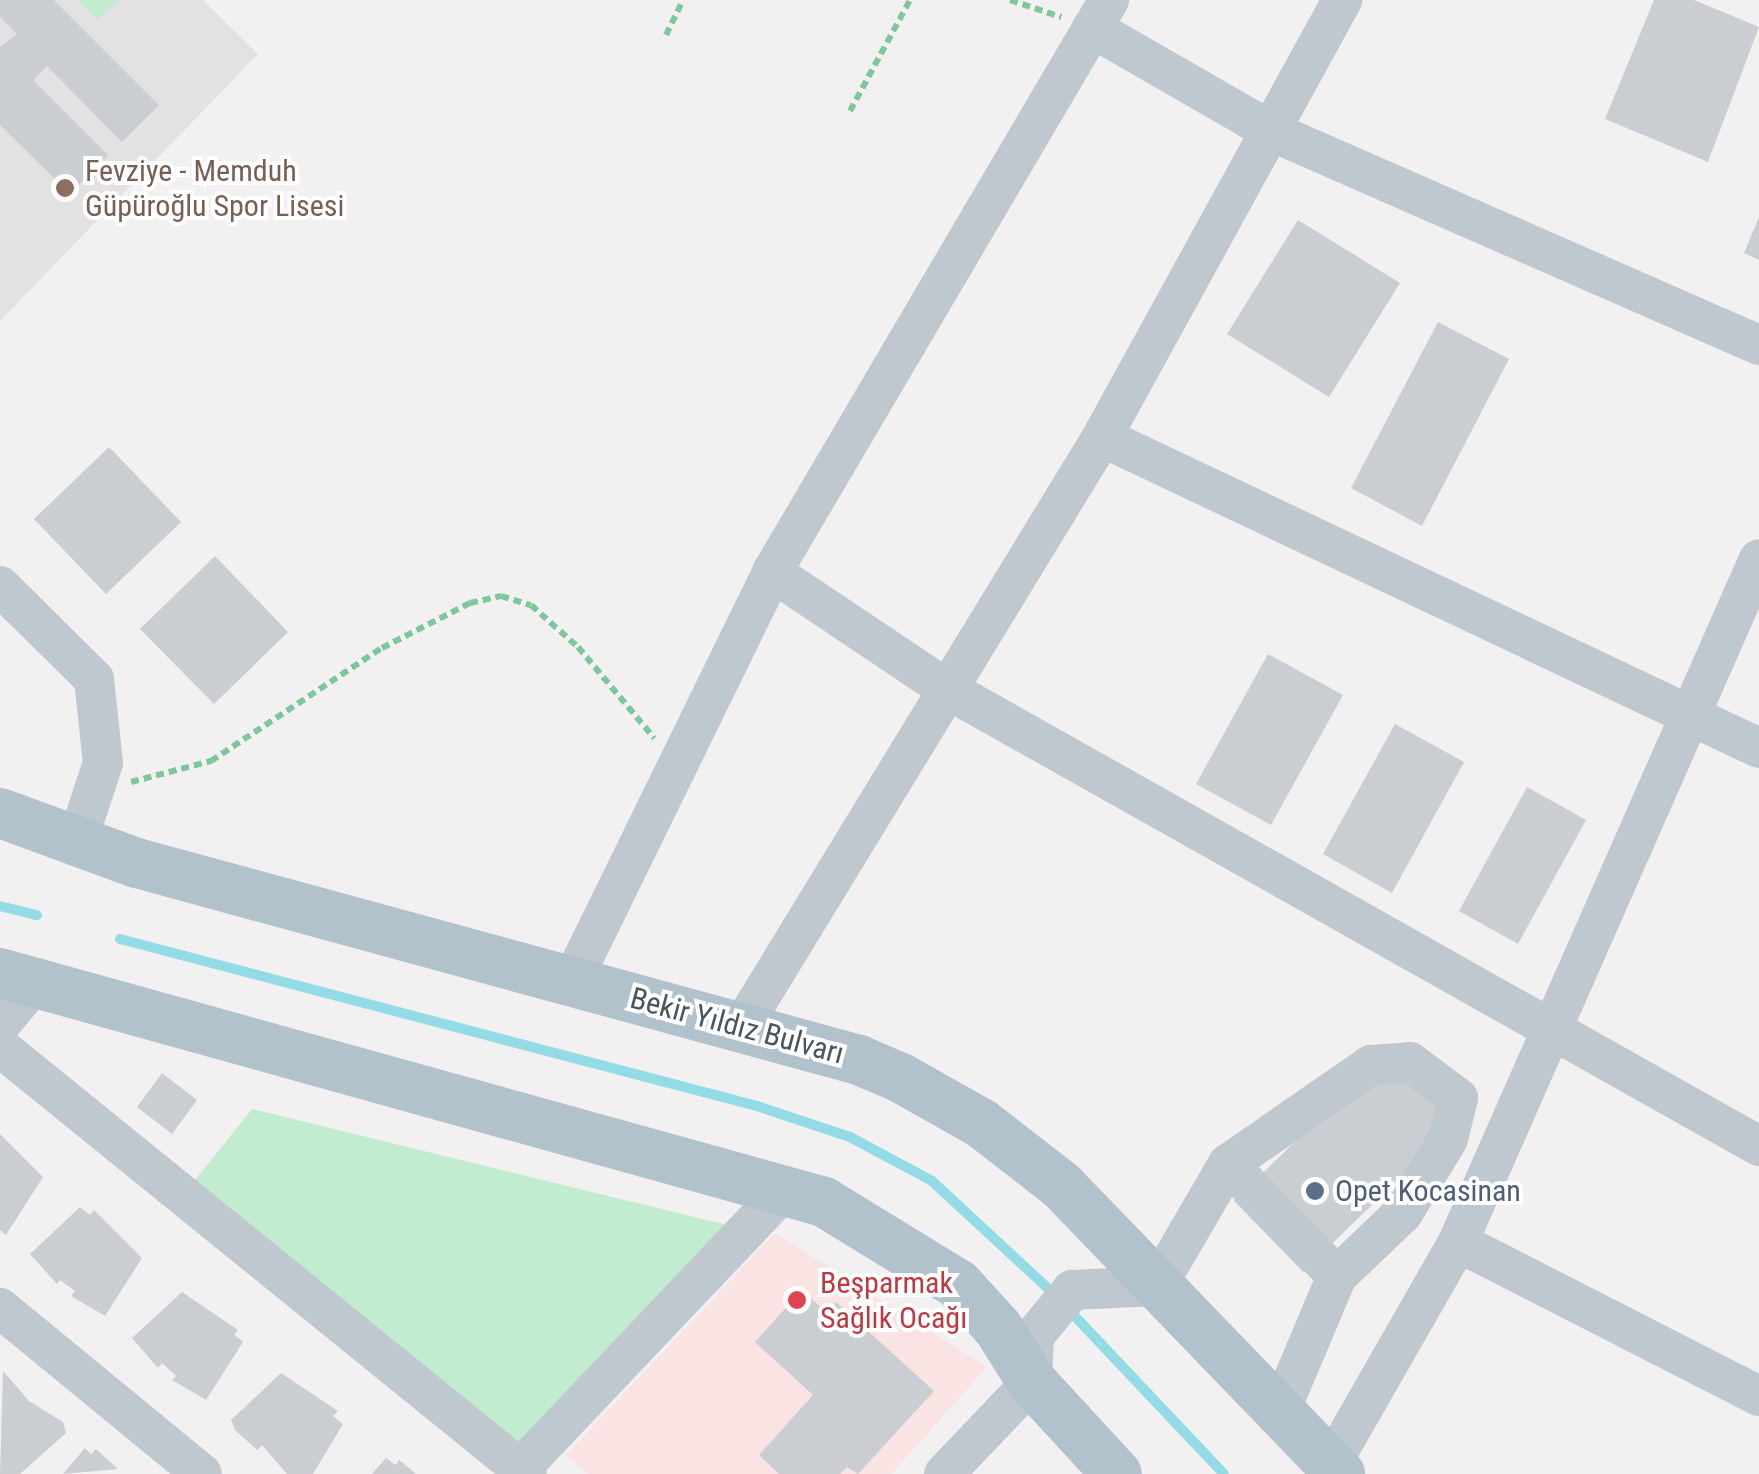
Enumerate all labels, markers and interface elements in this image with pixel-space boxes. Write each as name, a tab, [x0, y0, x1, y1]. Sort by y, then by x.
place label: Fevziye - Memduh Güpüroğlu Spor Lisesi	[85, 153, 344, 224]
marker: Fevziye - Memduh Güpüroğlu Spor Lisesi	[54, 177, 76, 199]
street label: Bekir Yıldız Bulvarı	[626, 980, 848, 1072]
place label: Opet Kocasinan	[1335, 1173, 1521, 1209]
marker: Opet Kocasinan	[1304, 1180, 1326, 1202]
place label: Beşparmak Sağlık Ocağı	[820, 1265, 967, 1336]
marker: Beşparmak Sağlık Ocağı	[784, 1287, 810, 1313]

